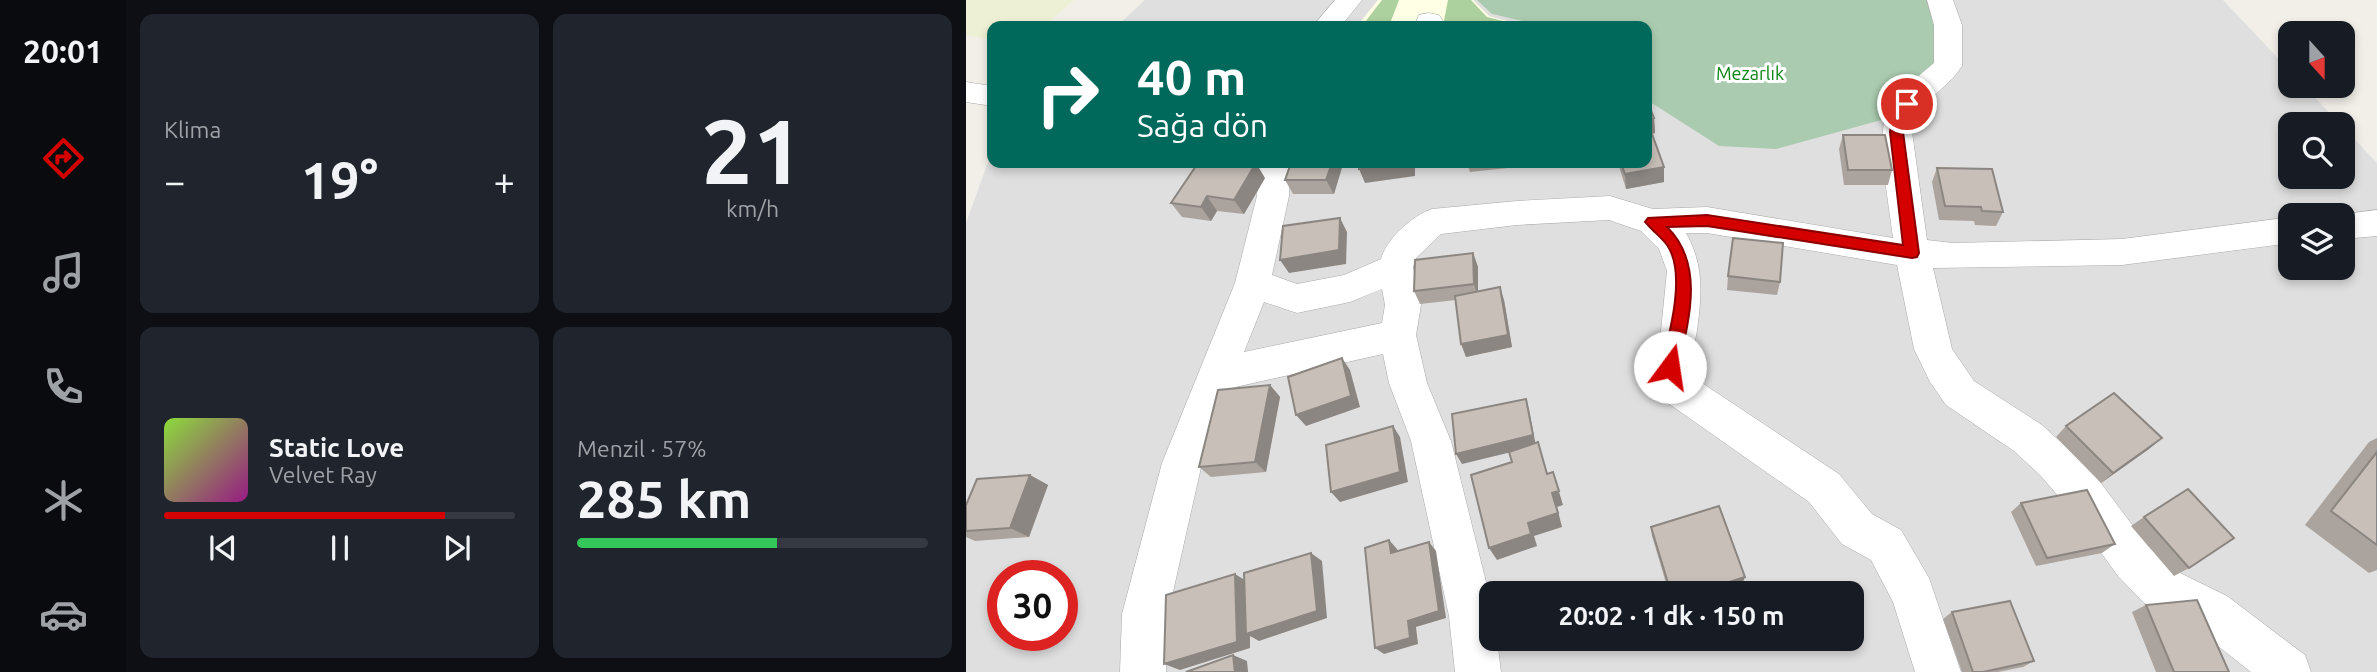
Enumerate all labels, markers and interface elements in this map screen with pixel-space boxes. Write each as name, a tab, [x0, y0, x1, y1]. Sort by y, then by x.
north arrow	[2278, 21, 2356, 98]
map controls	[2278, 21, 2355, 280]
text: 20:01	[23, 33, 103, 69]
icon: right	[1022, 49, 1113, 140]
text: 40 m	[1137, 49, 1246, 104]
park label: Mezarlık	[1716, 63, 1784, 83]
pin	[1877, 74, 1937, 134]
icon: arrive	[1888, 85, 1926, 123]
text: 21	[701, 99, 804, 201]
text: Sağa dön	[1137, 107, 1268, 143]
button: search	[2278, 112, 2355, 189]
text: Klima	[164, 117, 221, 142]
icon: directions	[39, 134, 88, 183]
text: 19°	[301, 151, 378, 209]
text: −	[164, 160, 185, 202]
text: +	[494, 160, 515, 202]
text: km/h	[726, 196, 779, 221]
button: layers	[2278, 203, 2355, 280]
icon: music	[39, 248, 88, 297]
position arrow	[1633, 330, 1707, 404]
icon: phone	[39, 362, 88, 411]
text: Static Love	[269, 433, 404, 462]
text: Menzil · 57%	[577, 436, 707, 461]
text: Velvet Ray	[269, 462, 377, 487]
text: 285 km	[577, 470, 751, 528]
icon: climate	[39, 476, 88, 525]
icon: previous	[204, 529, 242, 567]
icon: pause	[321, 529, 359, 567]
icon: next	[438, 529, 476, 567]
speed limit sign: 30	[987, 560, 1078, 651]
icon: car	[39, 590, 88, 639]
text: 20:02 · 1 dk · 150 m	[1558, 601, 1785, 630]

